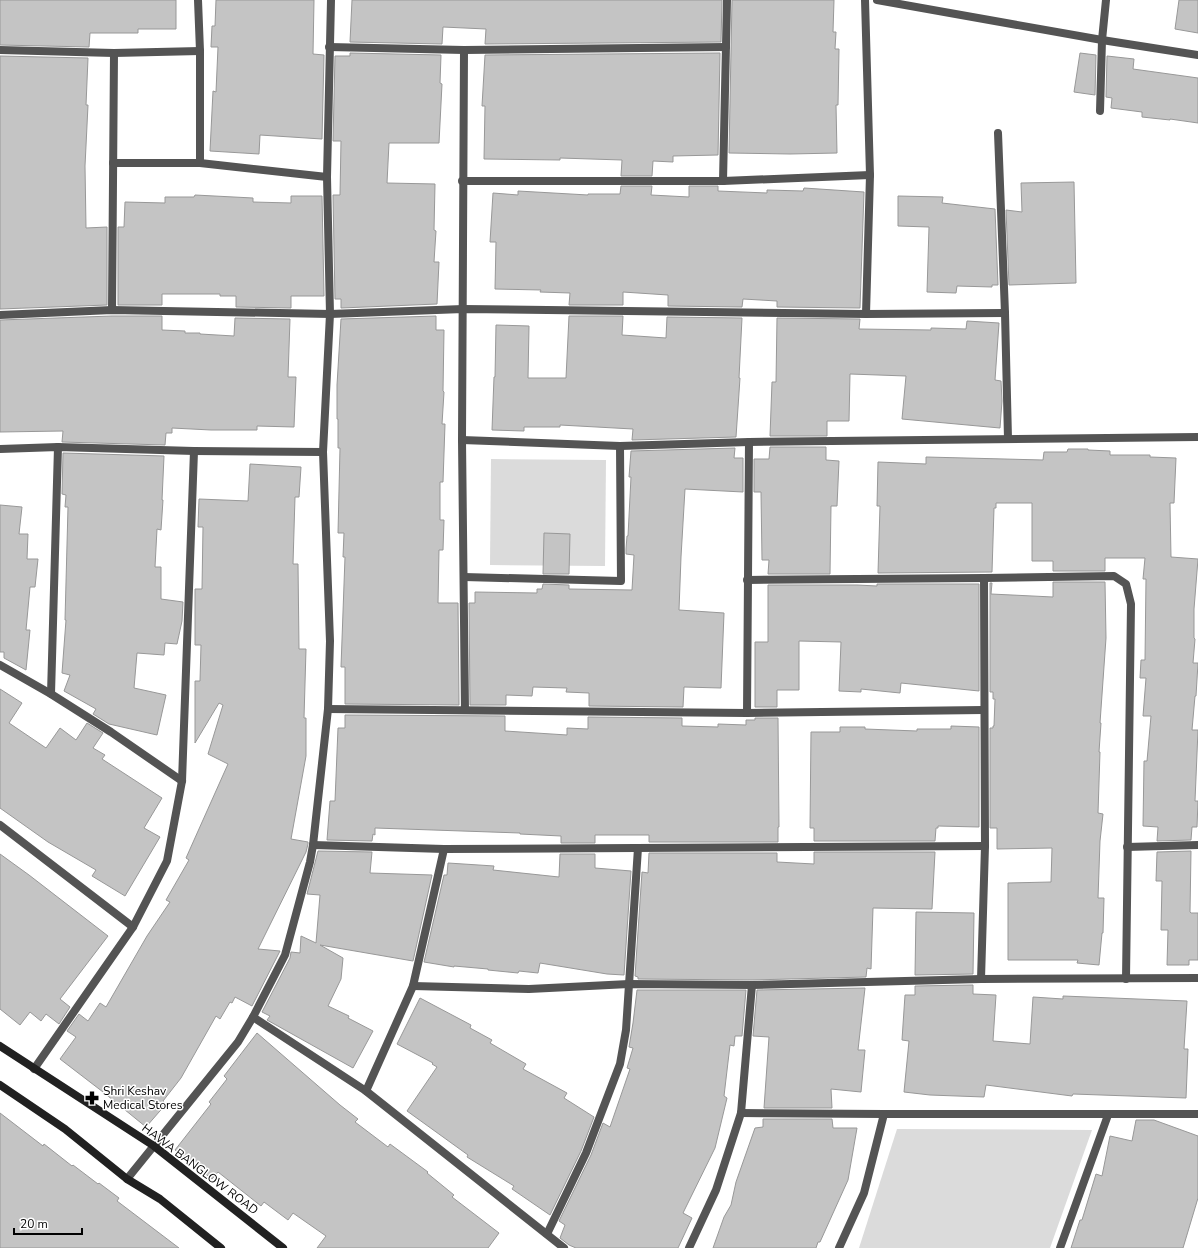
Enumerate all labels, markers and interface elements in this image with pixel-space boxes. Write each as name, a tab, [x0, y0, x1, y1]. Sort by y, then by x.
place label: Shri Keshav Medical Stores	[103, 1083, 183, 1113]
pharmacy icon: Shri Keshav Medical Stores	[84, 1090, 100, 1106]
street label: HAWA BANGLOW ROAD	[138, 1120, 262, 1218]
scale bar	[14, 1210, 82, 1236]
text: 20 m	[20, 1216, 48, 1232]

